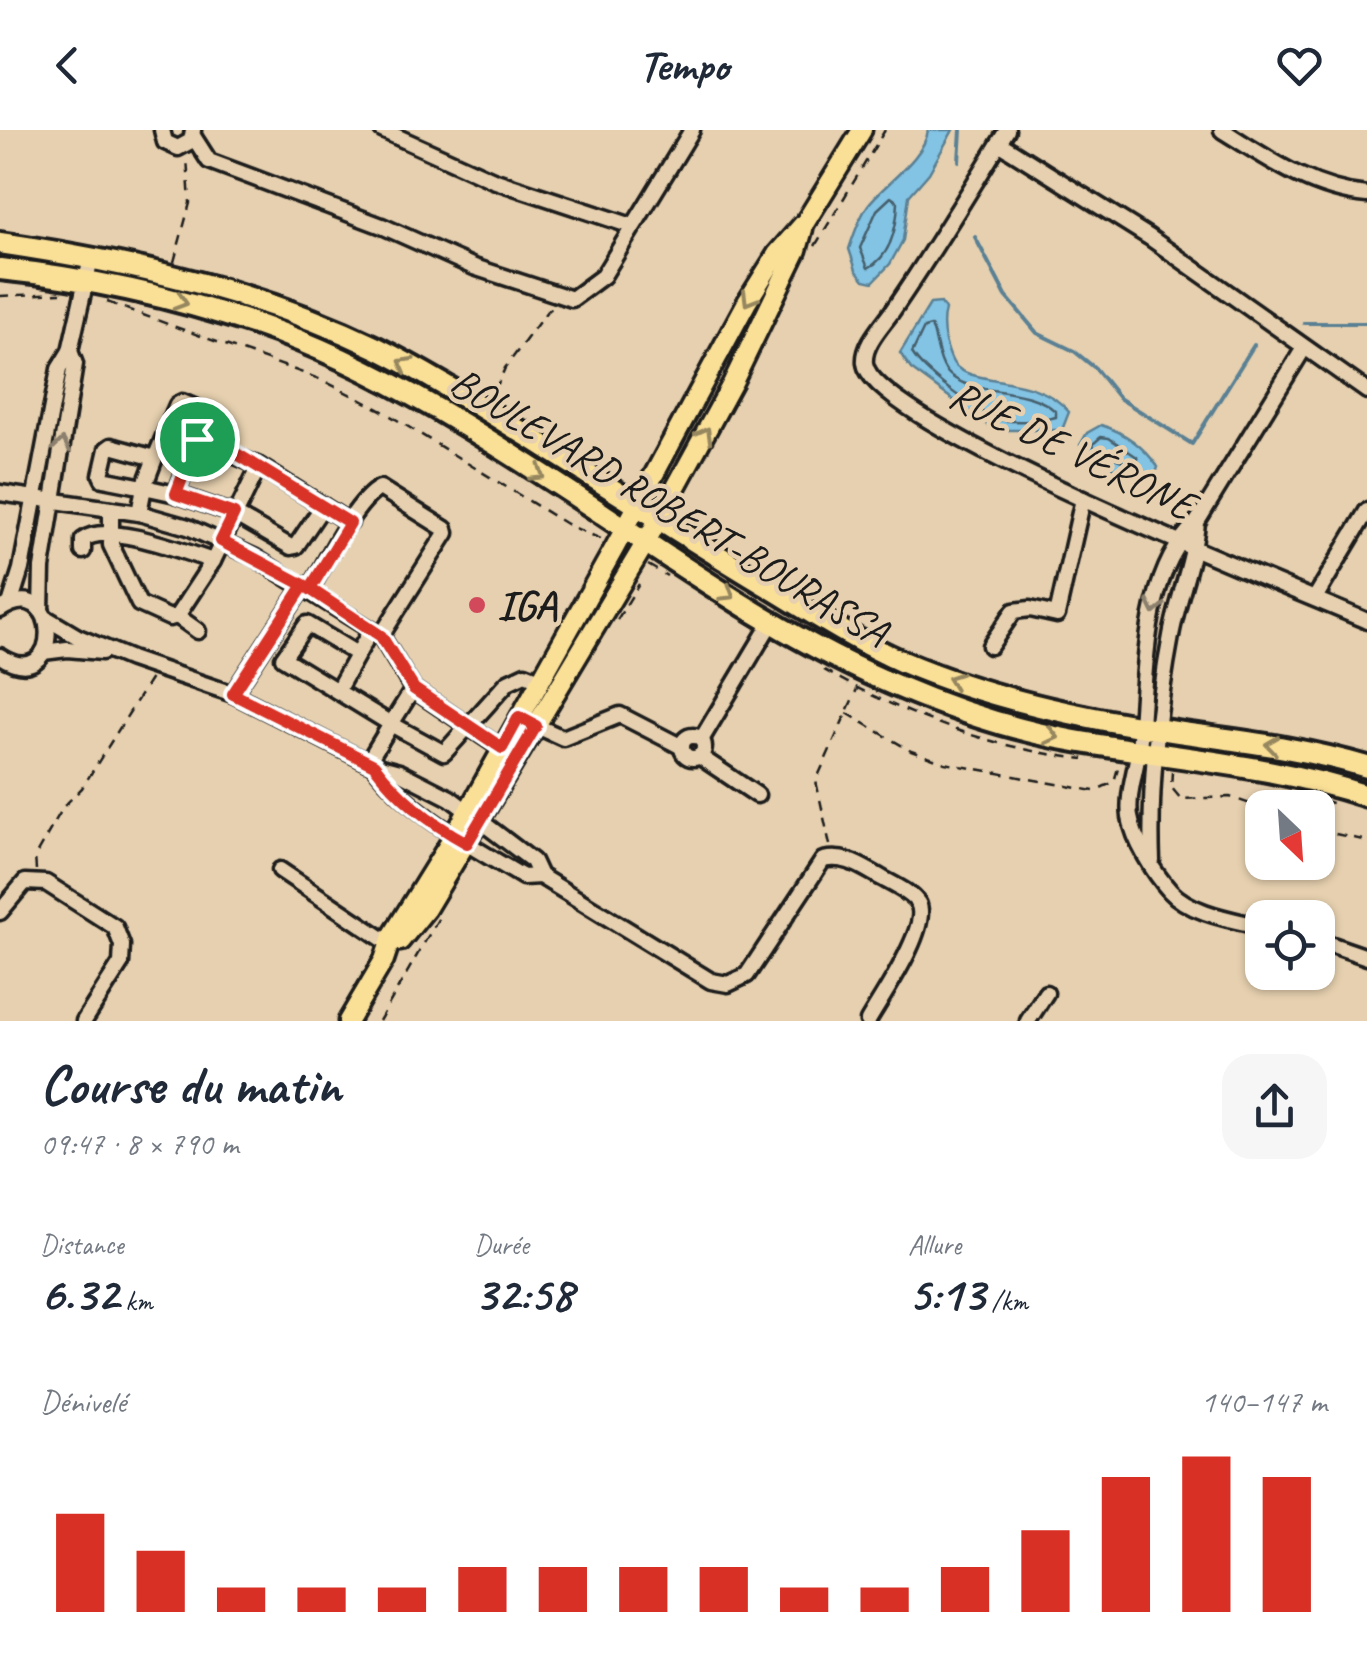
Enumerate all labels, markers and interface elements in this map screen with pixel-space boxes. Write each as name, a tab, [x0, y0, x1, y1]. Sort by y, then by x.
text: Tempo	[638, 37, 729, 94]
icon: back	[40, 38, 95, 93]
icon: heart	[1272, 38, 1327, 93]
one-way arrow	[742, 288, 761, 306]
one-way arrow	[172, 290, 189, 311]
street label: BOULEVARD ROBERT-BOURASSA	[441, 355, 899, 660]
one-way arrow	[397, 356, 415, 376]
street label: RUE DE VÉRONE	[941, 368, 1207, 534]
pin	[155, 397, 240, 482]
icon: arrive	[170, 412, 225, 467]
one-way arrow	[693, 426, 713, 444]
one-way arrow	[51, 437, 72, 453]
one-way arrow	[527, 461, 545, 480]
place label: IGA	[497, 579, 559, 632]
one-way arrow	[718, 582, 736, 601]
marker: IGA	[466, 594, 488, 616]
one-way arrow	[1146, 598, 1167, 615]
one-way arrow	[947, 671, 964, 692]
one-way arrow	[1043, 724, 1060, 745]
one-way arrow	[1264, 736, 1280, 757]
north arrow	[1245, 790, 1335, 880]
map controls	[1245, 790, 1335, 990]
button: locate	[1245, 900, 1335, 990]
text: Course du matin	[40, 1050, 341, 1120]
button: share	[1222, 1054, 1327, 1159]
text: 09:47 · 8 × 790 m	[40, 1123, 238, 1164]
text: Distance	[40, 1227, 124, 1262]
text: Durée	[474, 1227, 529, 1262]
text: Allure	[908, 1227, 961, 1262]
text: 6.32	[40, 1262, 118, 1325]
text: 32:58	[474, 1262, 573, 1325]
text: 5:13	[908, 1262, 985, 1325]
text: km	[118, 1283, 153, 1318]
text: /km	[985, 1283, 1028, 1318]
text: Dénivelé	[40, 1381, 126, 1422]
text: 140–147 m	[1201, 1381, 1327, 1422]

